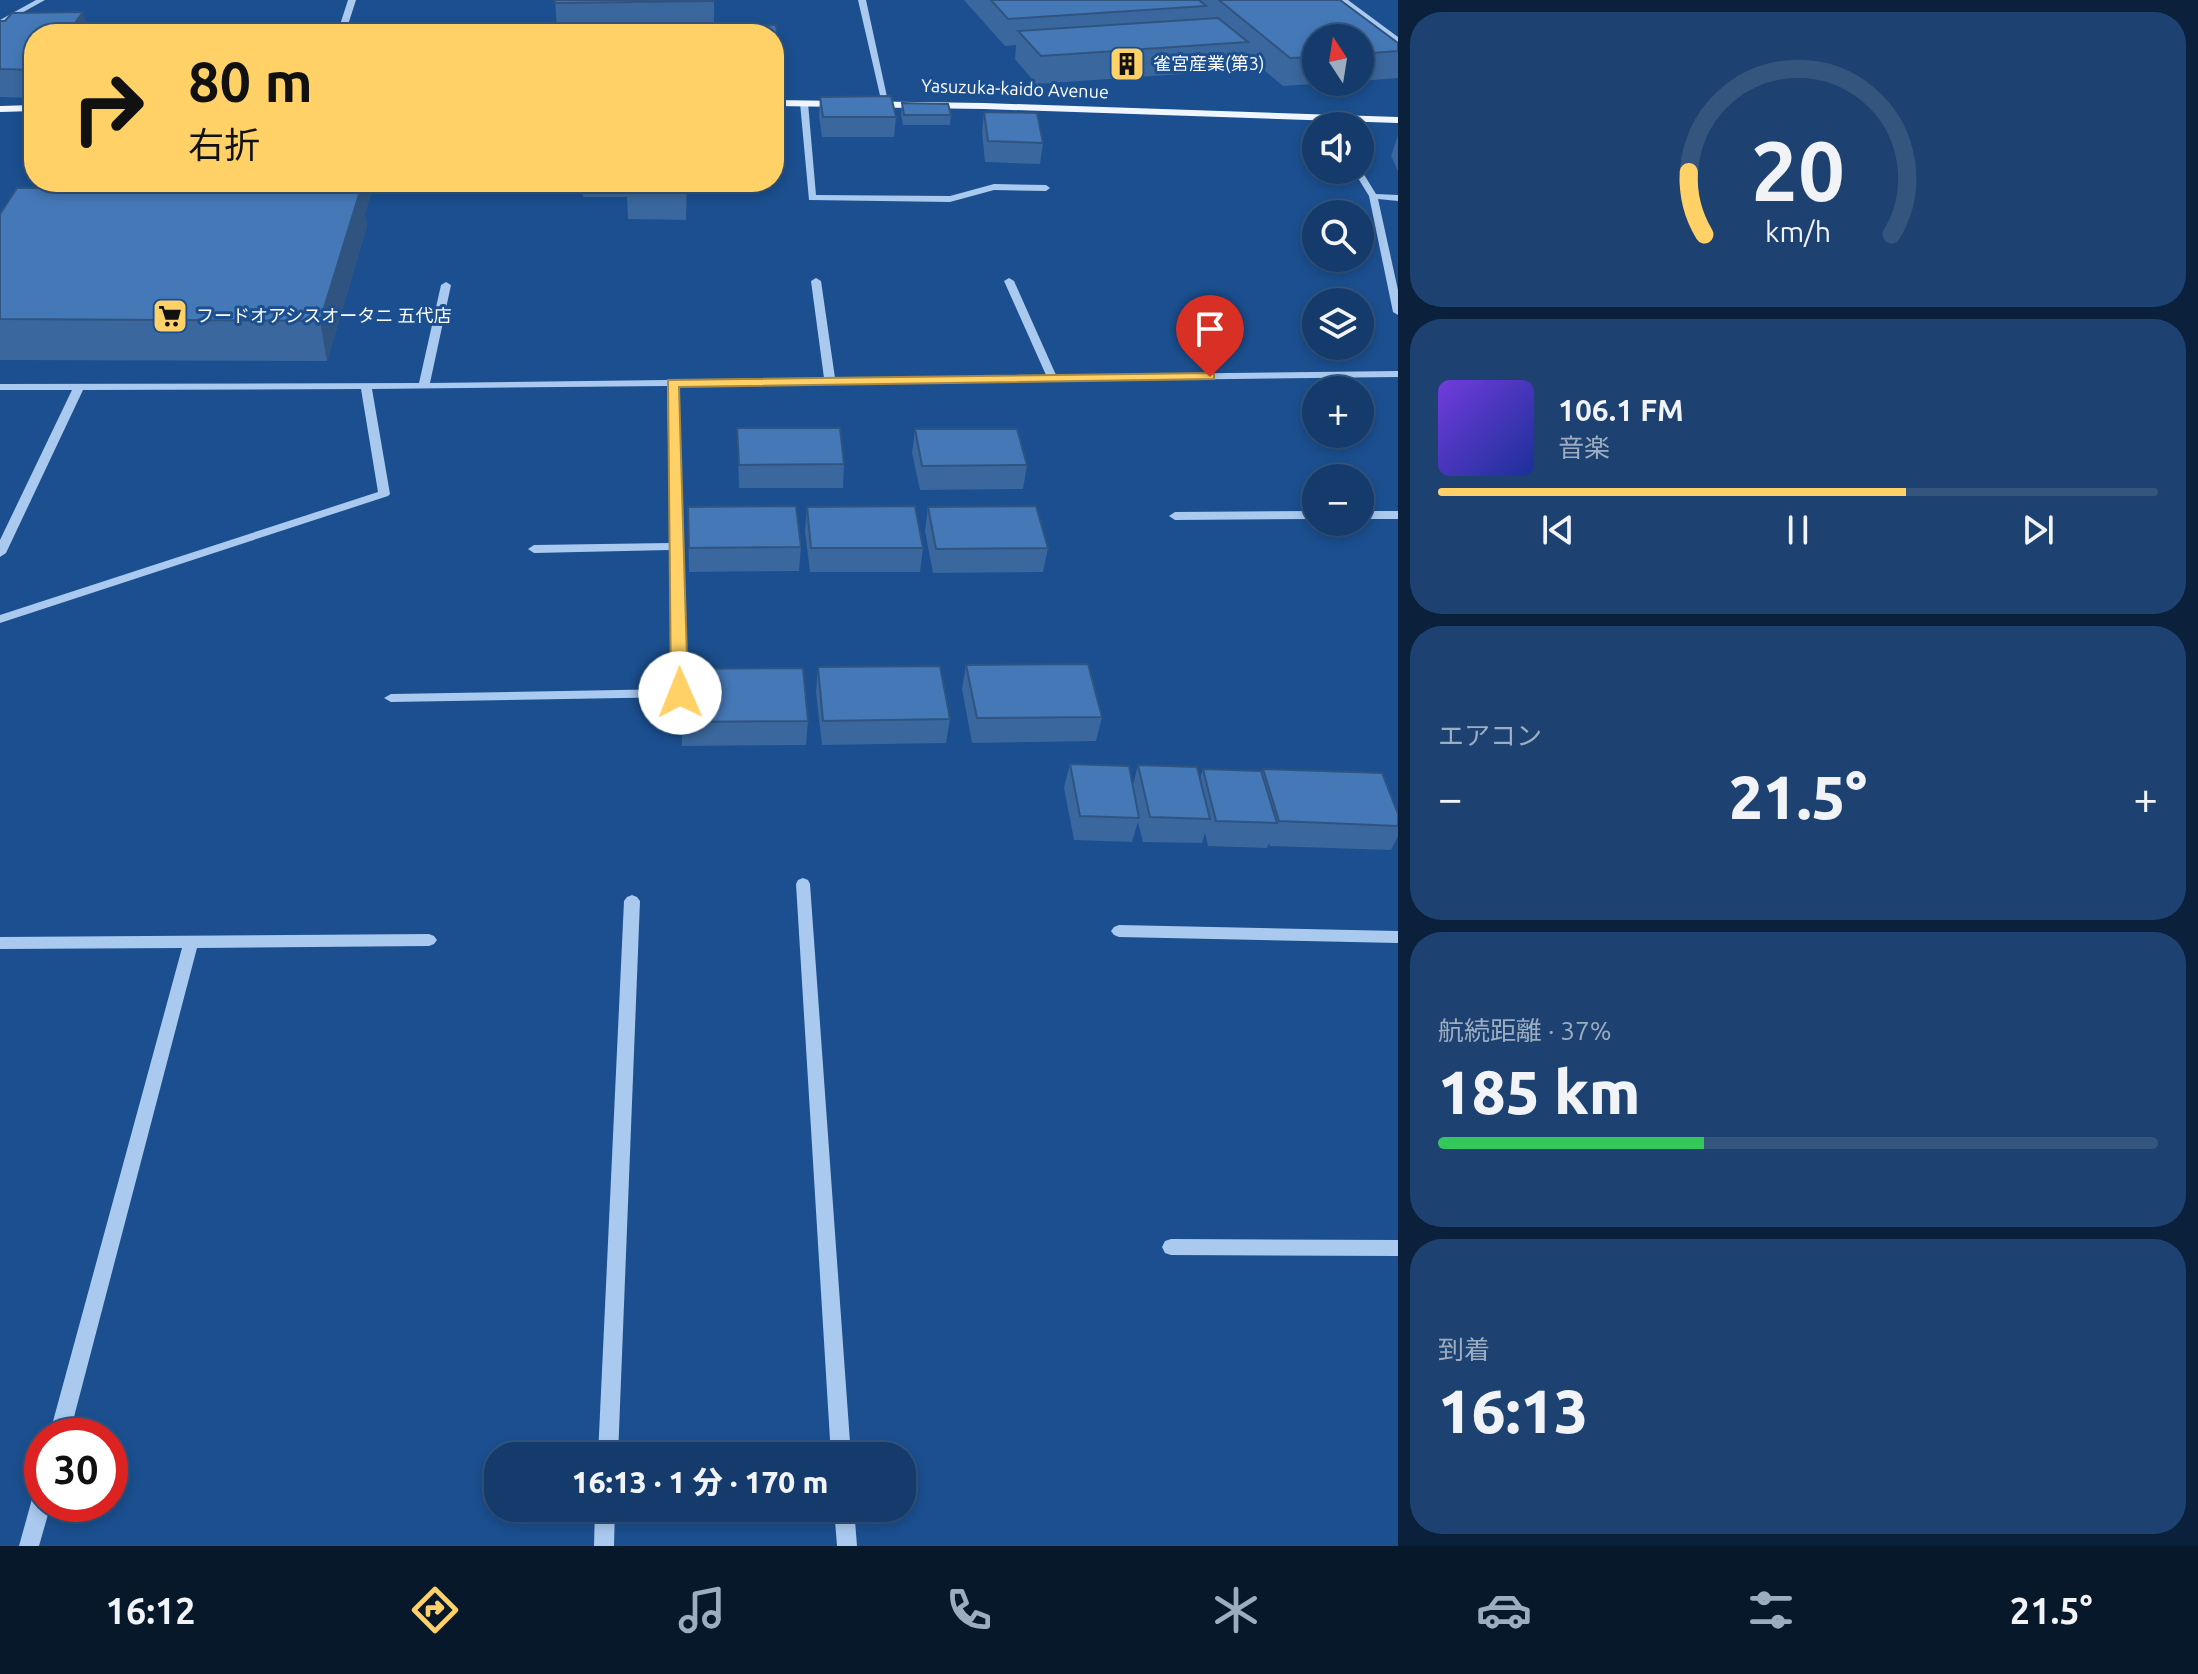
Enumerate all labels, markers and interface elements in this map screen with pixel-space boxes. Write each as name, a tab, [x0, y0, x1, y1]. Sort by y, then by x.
north arrow	[1302, 24, 1374, 96]
map controls	[1302, 24, 1374, 536]
building icon: 雀宮産業(第3)	[1108, 45, 1146, 83]
text: 80 m	[188, 50, 313, 113]
place label: 雀宮産業(第3)	[1153, 53, 1265, 74]
icon: right	[56, 56, 160, 160]
street label: Yasuzuka-kaido Avenue	[921, 75, 1109, 101]
button: sound	[1302, 112, 1374, 184]
text: 20	[1751, 123, 1845, 217]
text: 右折	[188, 124, 260, 165]
button: search	[1302, 200, 1374, 272]
text: km/h	[1765, 216, 1831, 248]
button: layers	[1302, 288, 1374, 360]
pin	[1176, 295, 1244, 377]
supermarket icon: フードオアシスオータニ 五代店	[151, 297, 189, 335]
place label: フードオアシスオータニ 五代店	[196, 305, 451, 325]
icon: arrive	[1188, 307, 1232, 351]
button: +	[1302, 376, 1374, 448]
text: 106.1 FM	[1558, 393, 1684, 427]
text: 音楽	[1558, 433, 1610, 462]
button: −	[1302, 464, 1374, 536]
icon: previous	[1536, 508, 1580, 552]
icon: pause	[1776, 508, 1820, 552]
icon: next	[2016, 508, 2060, 552]
position arrow	[638, 651, 722, 735]
text: エアコン	[1438, 721, 1542, 750]
text: 21.5°	[1729, 763, 1867, 830]
text: −	[1438, 773, 1463, 822]
text: +	[2133, 773, 2158, 822]
text: 航続距離 · 37%	[1438, 1016, 1612, 1045]
text: 185 km	[1438, 1058, 1640, 1125]
text: 到着	[1438, 1335, 1490, 1364]
text: 16:13	[1438, 1377, 1588, 1444]
speed limit sign: 30	[24, 1418, 128, 1522]
text: 16:13 · 1 分 · 170 m	[572, 1465, 828, 1499]
icon: directions	[407, 1582, 463, 1638]
icon: music	[674, 1582, 730, 1638]
icon: phone	[941, 1582, 997, 1638]
icon: climate	[1208, 1582, 1264, 1638]
icon: car	[1476, 1582, 1532, 1638]
icon: filters	[1743, 1582, 1799, 1638]
text: 16:12	[106, 1590, 196, 1631]
text: 21.5°	[2010, 1590, 2092, 1631]

